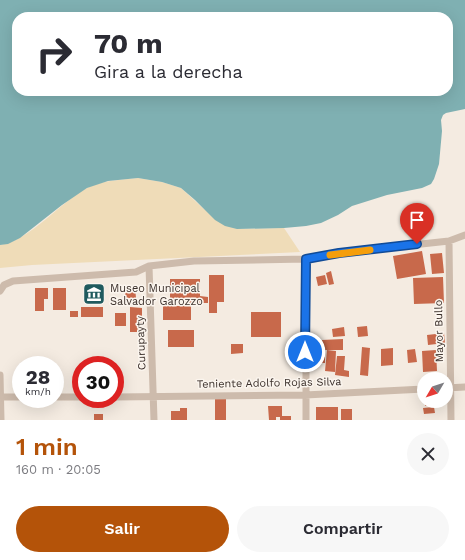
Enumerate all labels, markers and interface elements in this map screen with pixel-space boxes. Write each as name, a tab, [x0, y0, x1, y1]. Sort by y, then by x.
text: 70 m	[94, 27, 163, 60]
icon: right	[28, 28, 80, 80]
text: Gira a la derecha	[94, 61, 243, 82]
pin	[400, 203, 434, 244]
icon: arrive	[406, 209, 428, 231]
museum icon: Museo Municipal Salvador Garozzo	[81, 281, 107, 307]
place label: Museo Municipal Salvador Garozzo	[110, 282, 203, 308]
street label: Mayor Bullo	[432, 299, 446, 363]
street label: Curupayty	[134, 315, 148, 370]
position arrow	[284, 331, 326, 373]
speed limit sign: 30	[72, 356, 124, 408]
text: 28	[26, 365, 50, 389]
north arrow	[417, 372, 453, 408]
map controls	[417, 372, 453, 408]
street label: Teniente Adolfo Rojas Silva	[197, 375, 341, 391]
text: km/h	[25, 386, 51, 397]
text: 1 min	[16, 433, 78, 461]
button: close	[407, 433, 449, 475]
text: 160 m · 20:05	[16, 462, 101, 477]
button: Salir	[16, 506, 229, 552]
button: Compartir	[237, 506, 449, 552]

